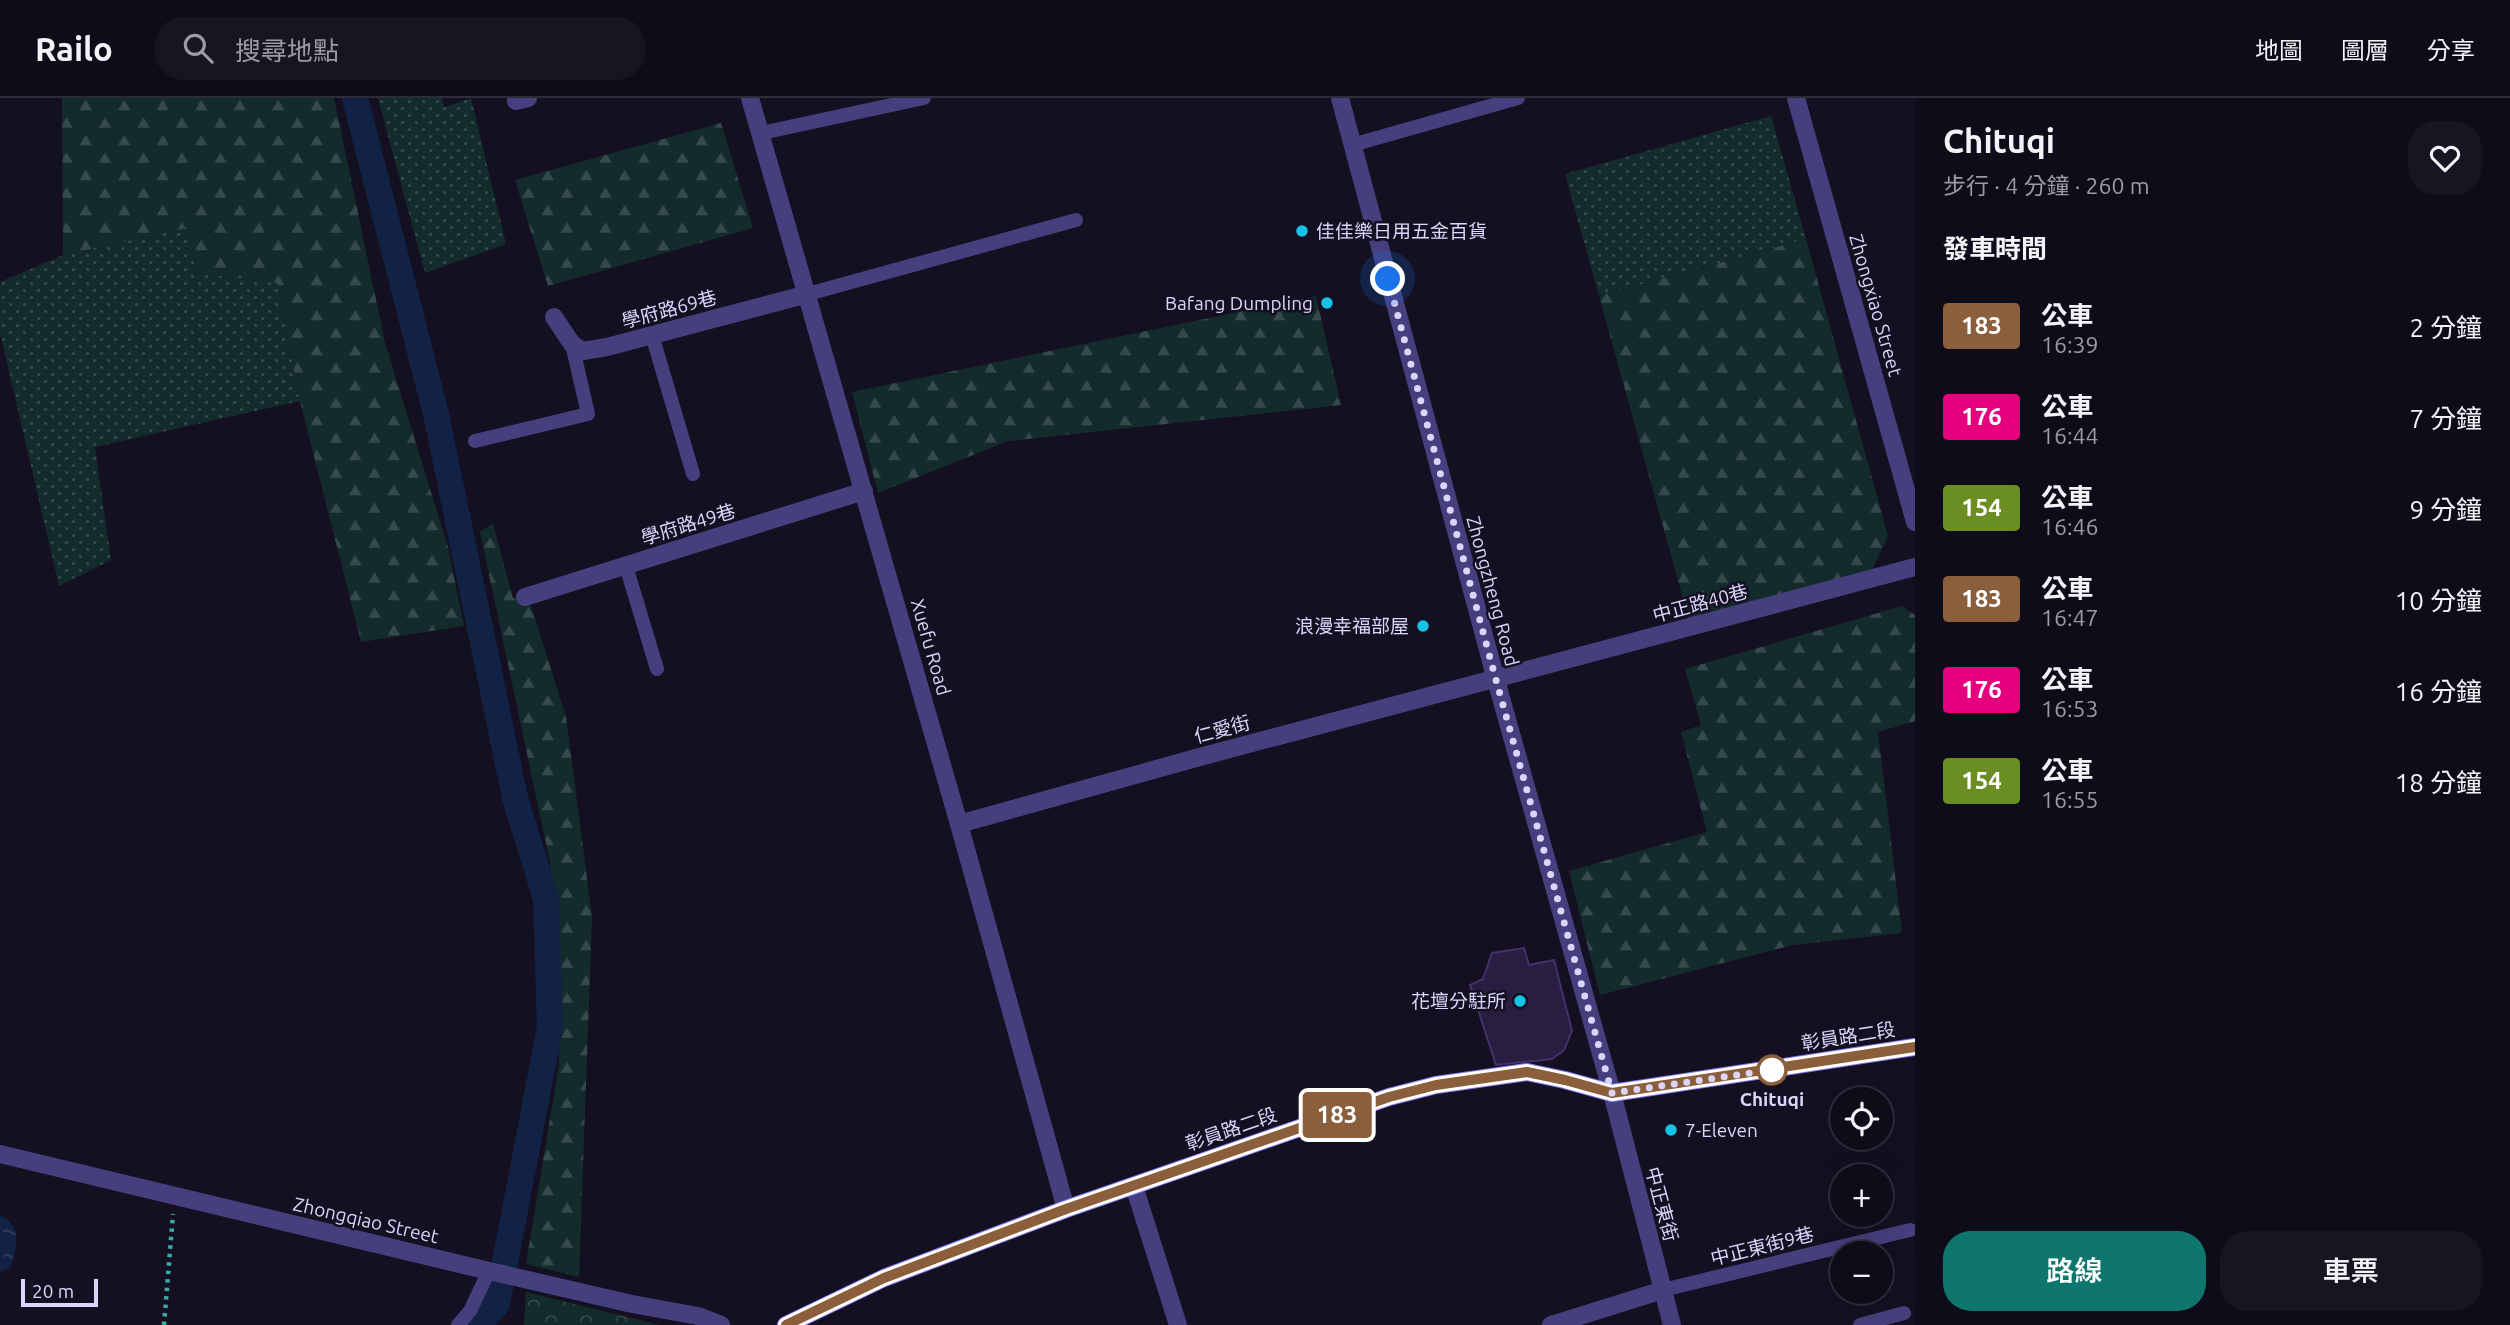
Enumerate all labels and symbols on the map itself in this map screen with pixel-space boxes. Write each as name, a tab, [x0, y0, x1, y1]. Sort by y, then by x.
place label: 佳佳樂日用五金百貨	[1316, 220, 1487, 242]
marker: 佳佳樂日用五金百貨	[1294, 223, 1310, 239]
street label: Zhongxiao Street	[1845, 231, 1907, 379]
your location	[1370, 261, 1405, 296]
street label: 學府路69巷	[619, 286, 719, 332]
place label: Bafang Dumpling	[1165, 292, 1313, 314]
marker: Bafang Dumpling	[1319, 295, 1335, 311]
street label: 學府路49巷	[638, 499, 738, 549]
street label: Zhongzheng Road	[1462, 514, 1524, 668]
street label: 中正路40巷	[1650, 580, 1750, 626]
street label: Xuefu Road	[907, 596, 955, 698]
place label: 浪漫幸福部屋	[1295, 615, 1409, 637]
marker: 浪漫幸福部屋	[1415, 618, 1431, 634]
street label: 仁愛街	[1192, 711, 1252, 747]
place label: 花壇分駐所	[1411, 990, 1506, 1012]
marker: 花壇分駐所	[1512, 993, 1528, 1009]
street label: 彰員路二段	[1799, 1018, 1897, 1054]
marker: Chituqi	[1757, 1055, 1787, 1085]
place label: Chituqi	[1740, 1088, 1804, 1110]
line badge: 183	[1297, 1092, 1377, 1138]
street label: 彰員路二段	[1182, 1103, 1280, 1155]
place label: 7-Eleven	[1685, 1119, 1758, 1141]
marker: 7-Eleven	[1663, 1122, 1679, 1138]
street label: 中正東街	[1642, 1164, 1682, 1244]
street label: Zhongqiao Street	[291, 1193, 441, 1248]
street label: 中正東街9巷	[1708, 1223, 1816, 1269]
scale bar	[21, 1276, 98, 1308]

